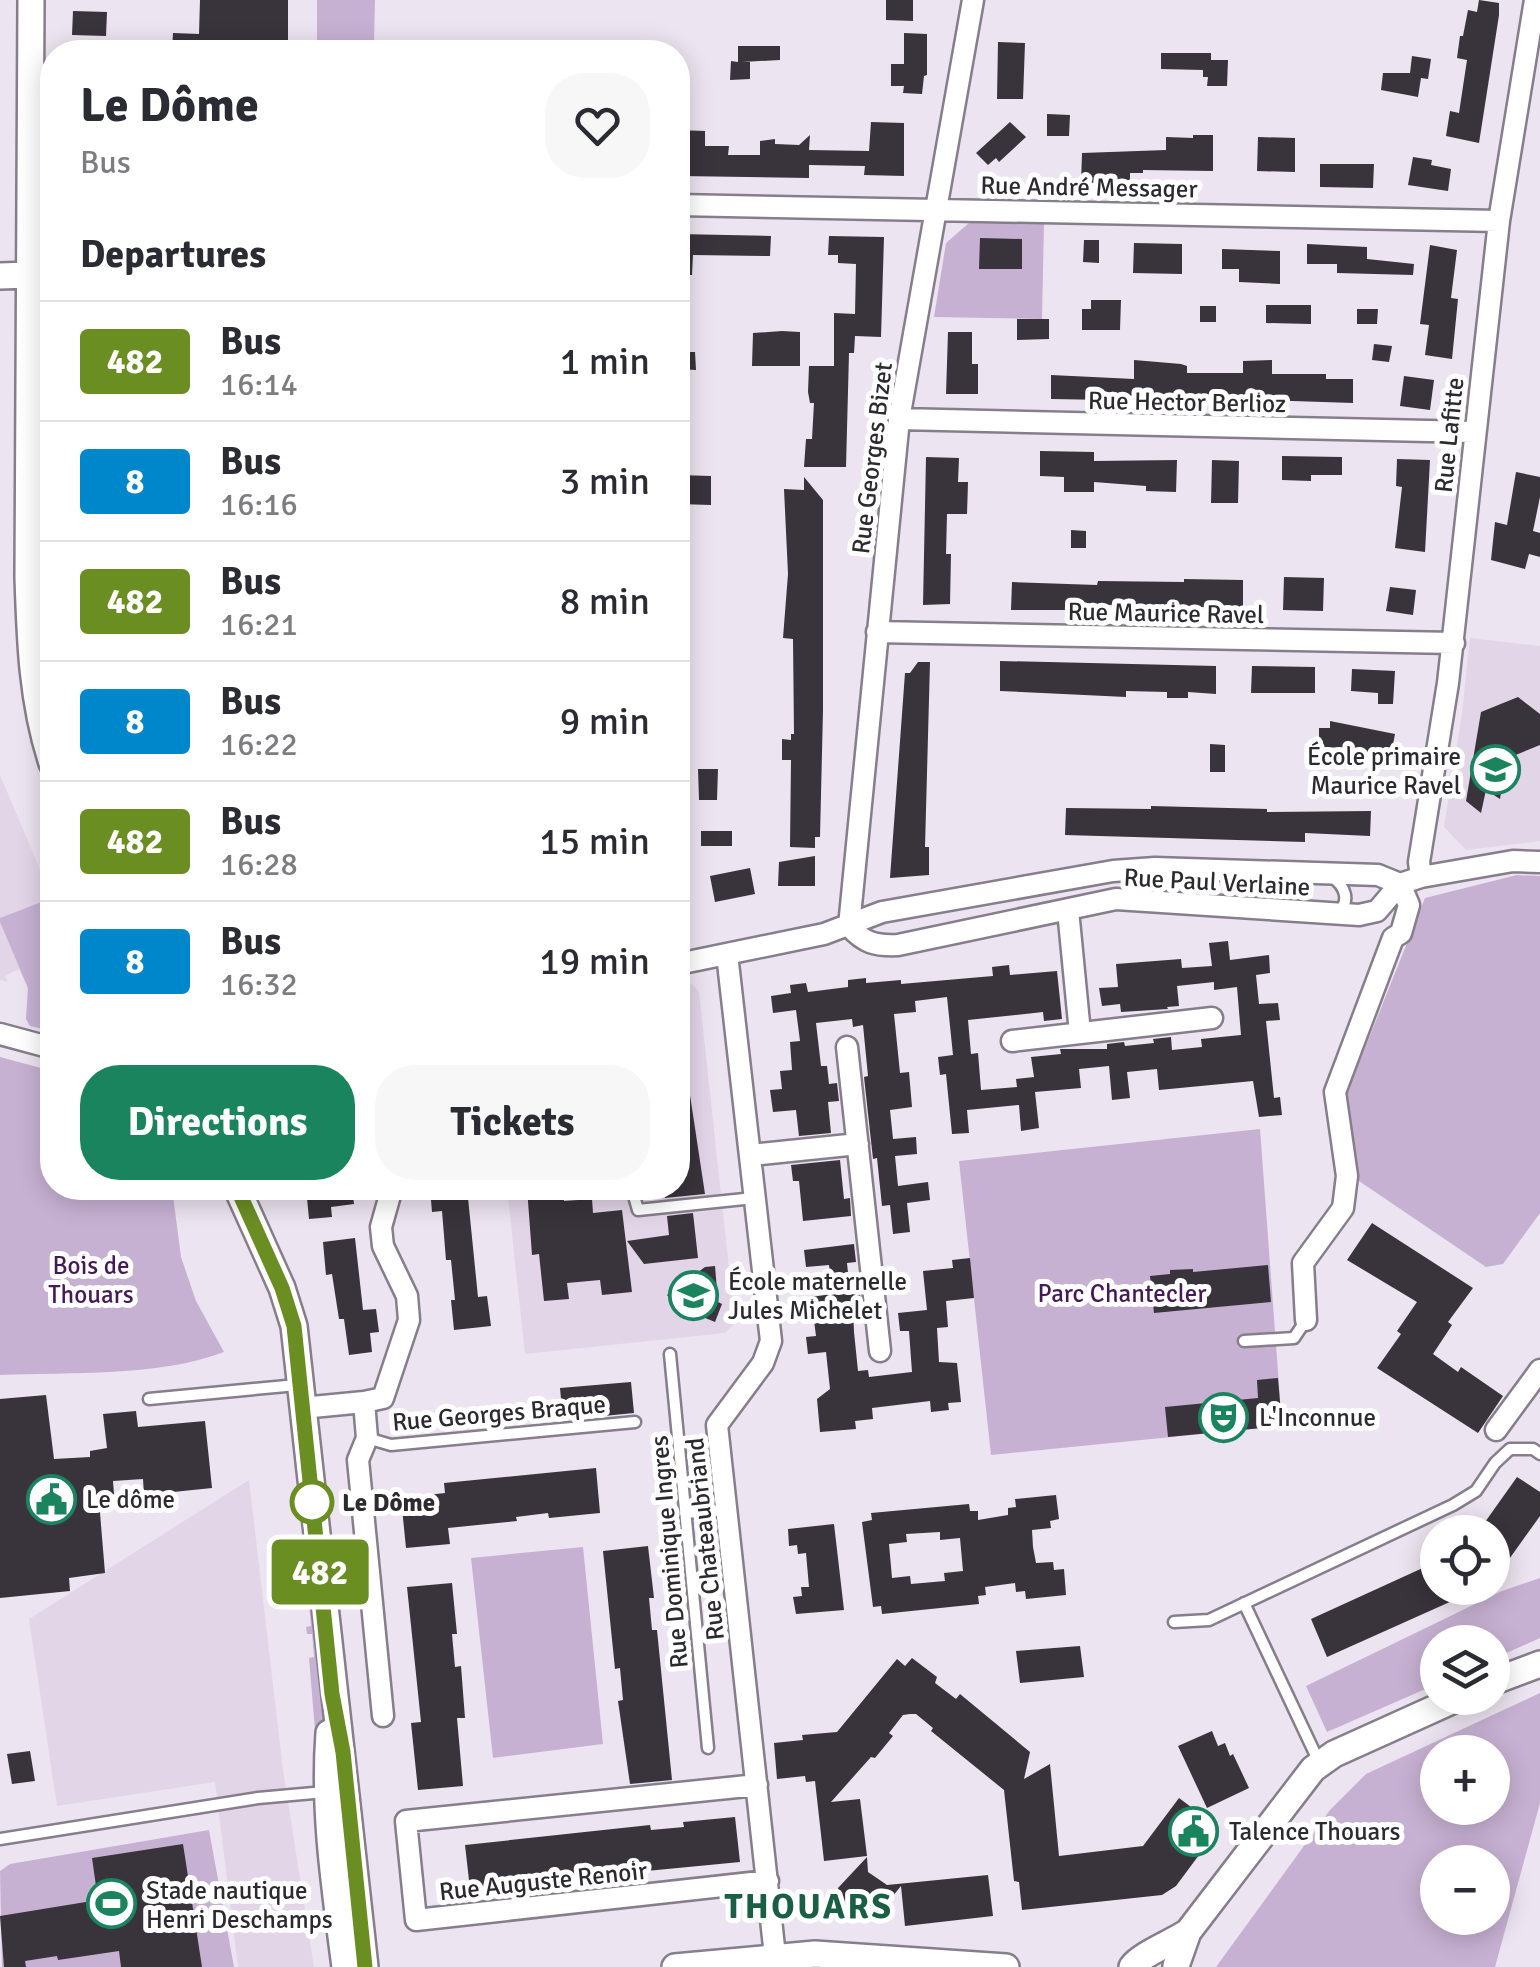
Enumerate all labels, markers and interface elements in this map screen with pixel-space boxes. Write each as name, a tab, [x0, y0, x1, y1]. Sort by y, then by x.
button: heart	[545, 73, 650, 178]
text: Le Dôme	[80, 76, 259, 135]
text: Bus	[80, 143, 131, 182]
street label: Rue André Messager	[980, 170, 1199, 204]
text: Departures	[80, 231, 266, 278]
text: Bus	[220, 318, 281, 365]
text: 1 min	[560, 338, 650, 385]
text: 482	[107, 340, 163, 383]
street label: Rue Georges Bizet	[845, 360, 899, 556]
text: 16:14	[220, 365, 298, 404]
street label: Rue Lafitte	[1428, 376, 1470, 494]
street label: Rue Hector Berlioz	[1088, 385, 1286, 419]
text: Bus	[220, 438, 281, 485]
text: 3 min	[560, 458, 650, 505]
text: 8	[126, 460, 144, 503]
text: 16:16	[220, 485, 298, 524]
text: Bus	[220, 558, 281, 605]
text: 8 min	[560, 578, 650, 625]
text: 482	[107, 580, 163, 623]
street label: Rue Maurice Ravel	[1067, 596, 1265, 630]
text: 16:21	[220, 605, 298, 644]
text: Bus	[220, 678, 281, 725]
text: 9 min	[560, 698, 650, 745]
text: 8	[126, 700, 144, 743]
text: 16:22	[220, 725, 298, 764]
place label: École primaire Maurice Ravel	[1307, 741, 1461, 801]
school or university icon: École primaire Maurice Ravel	[1470, 744, 1522, 796]
text: Bus	[220, 798, 281, 845]
text: 15 min	[539, 818, 650, 865]
text: 482	[107, 820, 163, 863]
text: 16:28	[220, 845, 298, 884]
street label: Rue Paul Verlaine	[1123, 862, 1311, 902]
text: Bus	[220, 918, 281, 965]
text: 19 min	[539, 938, 650, 985]
text: 8	[126, 940, 144, 983]
text: 16:32	[220, 965, 298, 1004]
button: Directions	[80, 1065, 355, 1180]
button: Tickets	[375, 1065, 650, 1180]
park label: Bois de Thouars	[48, 1250, 134, 1310]
place label: École maternelle Jules Michelet	[728, 1266, 907, 1326]
school or university icon: École maternelle Jules Michelet	[667, 1269, 719, 1321]
park label: Parc Chantecler	[1038, 1278, 1207, 1309]
street label: Rue Georges Braque	[391, 1388, 607, 1438]
theatre icon: L'Inconnue	[1198, 1391, 1250, 1443]
place label: L'Inconnue	[1259, 1402, 1376, 1433]
street label: Rue Dominique Ingres	[643, 1434, 695, 1670]
street label: Rue Chateaubriand	[679, 1436, 731, 1642]
public building icon: Le dôme	[25, 1473, 77, 1525]
marker: Le Dôme	[291, 1481, 333, 1523]
place label: Le dôme	[86, 1484, 175, 1515]
place label: Le Dôme	[342, 1487, 435, 1518]
map controls	[1420, 1515, 1510, 1935]
button: locate	[1420, 1515, 1510, 1605]
line badge: 482	[262, 1540, 378, 1604]
text: 482	[292, 1551, 348, 1594]
button: layers	[1420, 1625, 1510, 1715]
button: +	[1420, 1735, 1510, 1825]
public building icon: Talence Thouars	[1168, 1805, 1220, 1857]
place label: Talence Thouars	[1229, 1816, 1400, 1847]
button: −	[1420, 1845, 1510, 1935]
street label: Rue Auguste Renoir	[437, 1855, 649, 1907]
place label: Stade nautique Henri Deschamps	[146, 1875, 333, 1935]
sports icon: Stade nautique Henri Deschamps	[85, 1878, 137, 1930]
district label: THOUARS	[724, 1885, 894, 1928]

